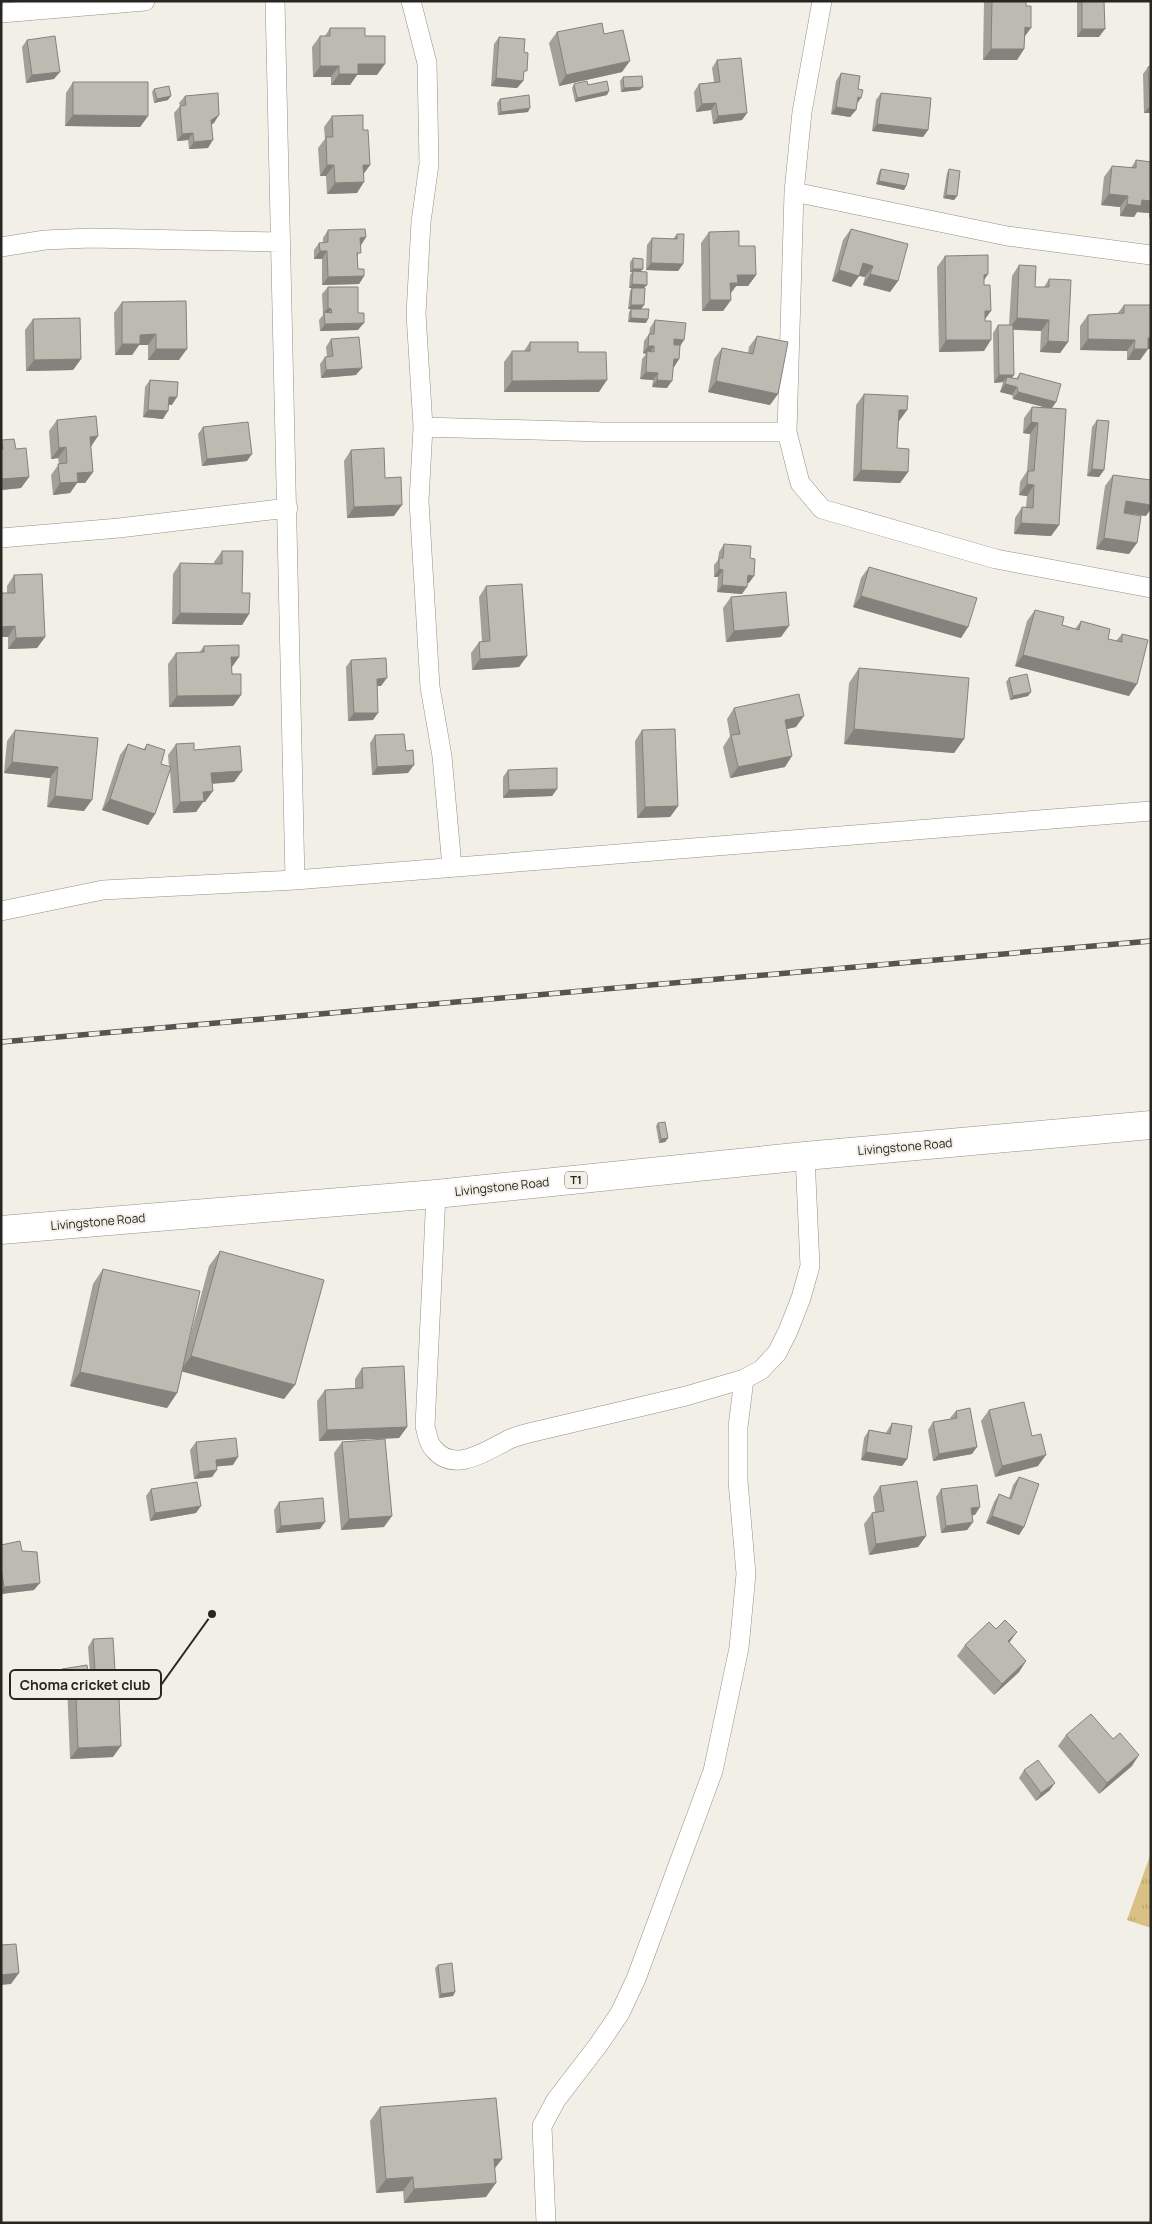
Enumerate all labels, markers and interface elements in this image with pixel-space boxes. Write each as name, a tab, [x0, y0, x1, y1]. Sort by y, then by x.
street label: Livingstone Road	[857, 1134, 953, 1159]
road number: T1	[565, 1172, 587, 1188]
street label: Livingstone Road	[454, 1173, 550, 1200]
street label: Livingstone Road	[50, 1209, 146, 1234]
callout: Choma cricket club	[10, 1670, 161, 1699]
text: Choma cricket club	[20, 1675, 151, 1694]

